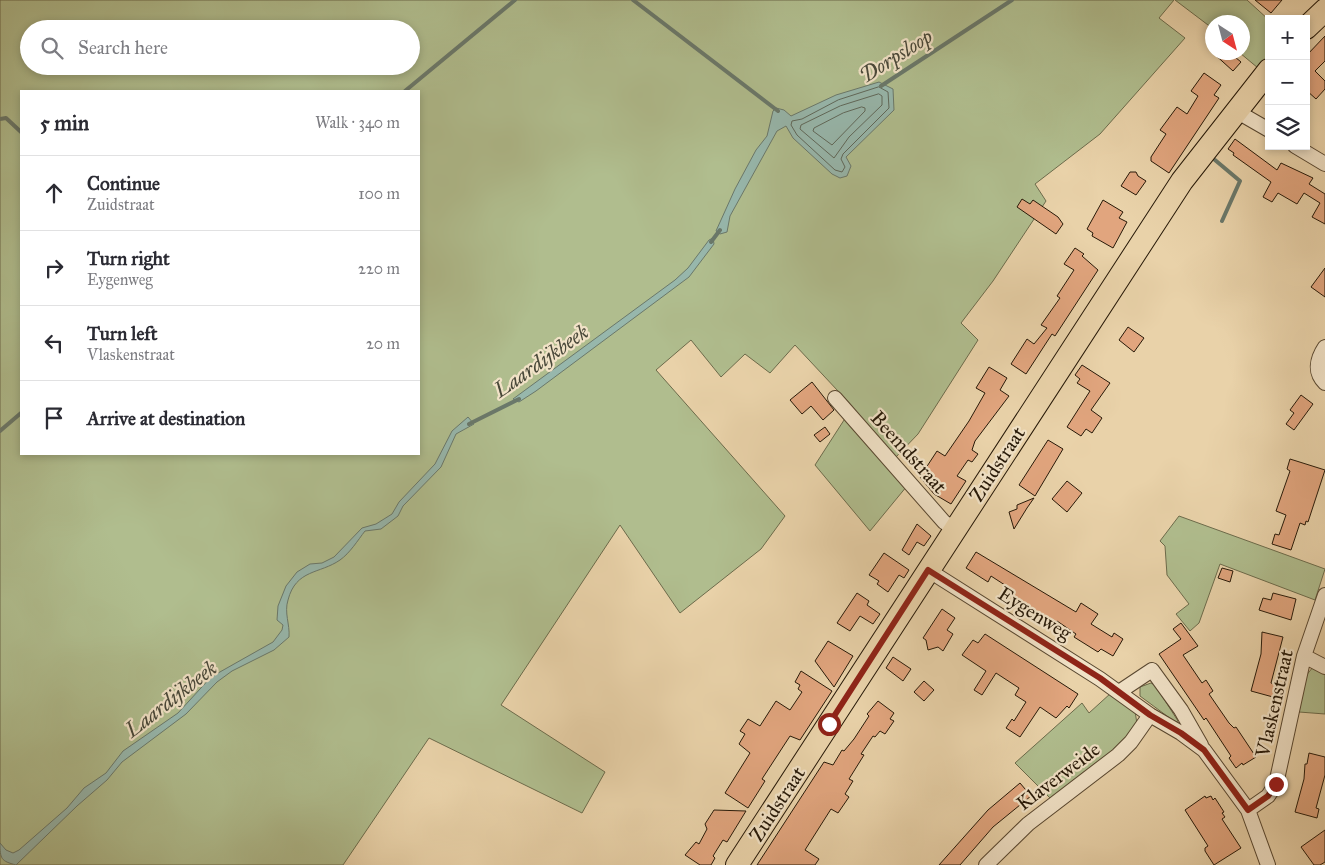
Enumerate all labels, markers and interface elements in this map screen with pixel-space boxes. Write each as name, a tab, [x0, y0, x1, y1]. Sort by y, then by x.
north arrow	[1205, 15, 1250, 60]
map controls	[1265, 15, 1310, 150]
button: +	[1265, 15, 1310, 60]
search box	[20, 20, 420, 75]
water label: Dorpsloop	[855, 23, 938, 89]
icon: search	[38, 34, 66, 62]
text: Search here	[78, 36, 168, 59]
button: −	[1265, 60, 1310, 105]
button: layers	[1265, 105, 1310, 150]
text: 5 min	[40, 110, 89, 136]
text: Walk · 340 m	[315, 113, 400, 132]
text: Continue	[87, 172, 160, 195]
icon: ahead	[40, 179, 68, 207]
text: 100 m	[358, 184, 400, 203]
text: Zuidstraat	[87, 195, 155, 214]
text: Turn right	[87, 247, 170, 270]
icon: right	[40, 254, 68, 282]
text: 220 m	[358, 259, 400, 278]
text: Eygenweg	[87, 270, 153, 289]
water label: Laardijkbeek	[488, 318, 594, 404]
text: Turn left	[87, 322, 157, 345]
icon: left	[40, 329, 68, 357]
text: 20 m	[366, 334, 400, 353]
text: Vlaskenstraat	[87, 345, 175, 364]
icon: arrive	[40, 404, 68, 432]
street label: Beemdstraat	[866, 406, 952, 498]
text: Arrive at destination	[87, 407, 245, 430]
street label: Zuidstraat	[964, 422, 1030, 506]
street label: Eygenweg	[993, 581, 1077, 646]
street label: Vlaskenstraat	[1250, 647, 1298, 760]
water label: Laardijkbeek	[119, 655, 223, 744]
route start	[818, 713, 841, 736]
street label: Klaverweide	[1012, 737, 1104, 815]
street label: Zuidstraat	[744, 762, 810, 846]
route end	[1265, 773, 1288, 796]

